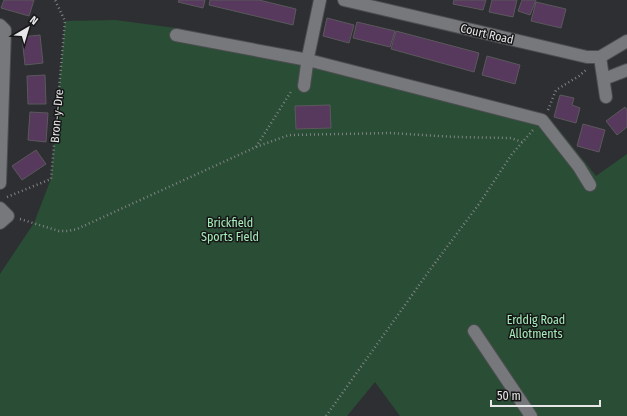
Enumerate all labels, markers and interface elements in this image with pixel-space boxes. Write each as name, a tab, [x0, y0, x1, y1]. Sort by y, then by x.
north arrow	[8, 8, 48, 48]
text: N	[27, 13, 40, 28]
street label: Court Road	[459, 21, 515, 47]
street label: Bron-y-Dre	[48, 89, 66, 143]
park label: Brickfield Sports Field	[201, 216, 259, 244]
park label: Erddig Road Allotments	[507, 313, 565, 341]
scale bar	[491, 382, 600, 408]
text: 50 m	[497, 389, 521, 403]

